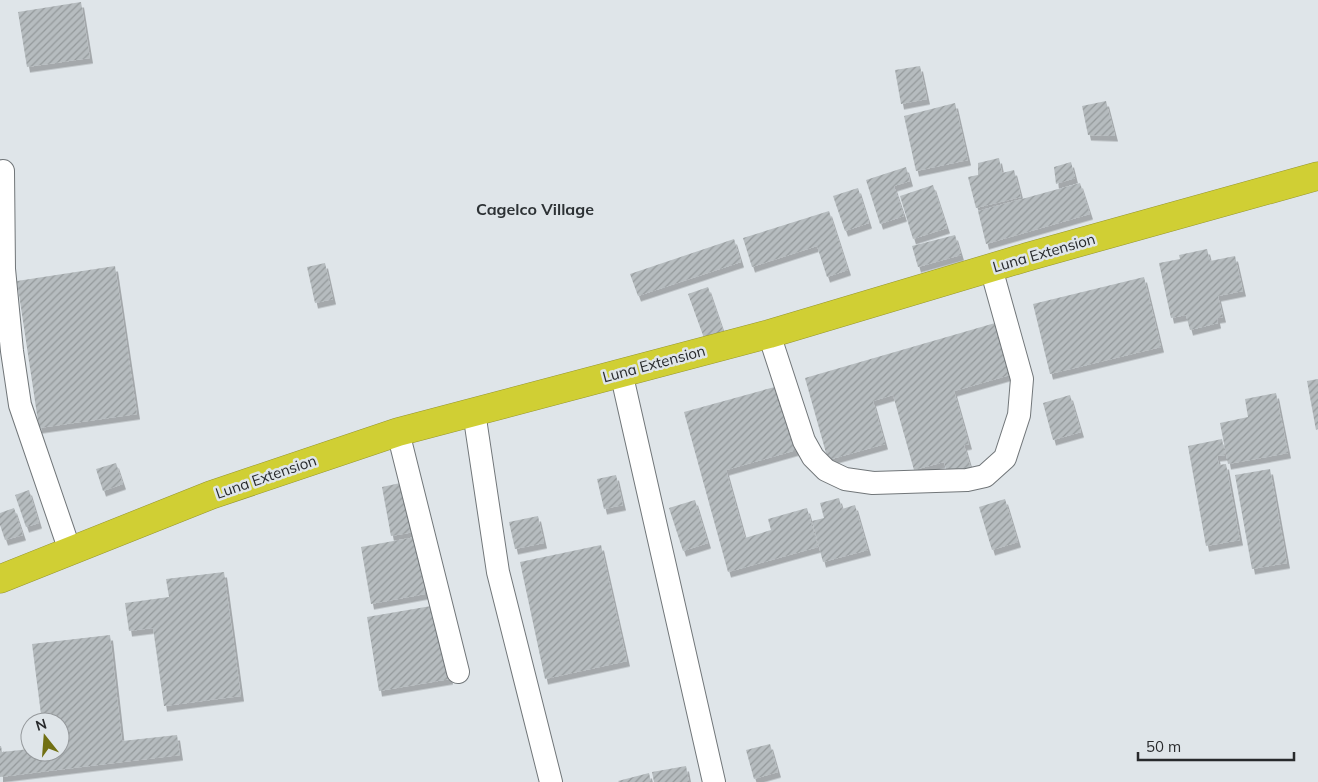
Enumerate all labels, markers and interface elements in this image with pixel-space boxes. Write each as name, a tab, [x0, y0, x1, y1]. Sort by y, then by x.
district label: Cagelco Village	[476, 199, 594, 219]
street label: Luna Extension	[990, 229, 1097, 276]
street label: Luna Extension	[600, 341, 707, 386]
street label: Luna Extension	[213, 450, 319, 503]
north arrow	[20, 712, 70, 762]
text: N	[34, 714, 49, 735]
scale bar	[1138, 730, 1294, 762]
text: 50 m	[1146, 737, 1181, 756]

